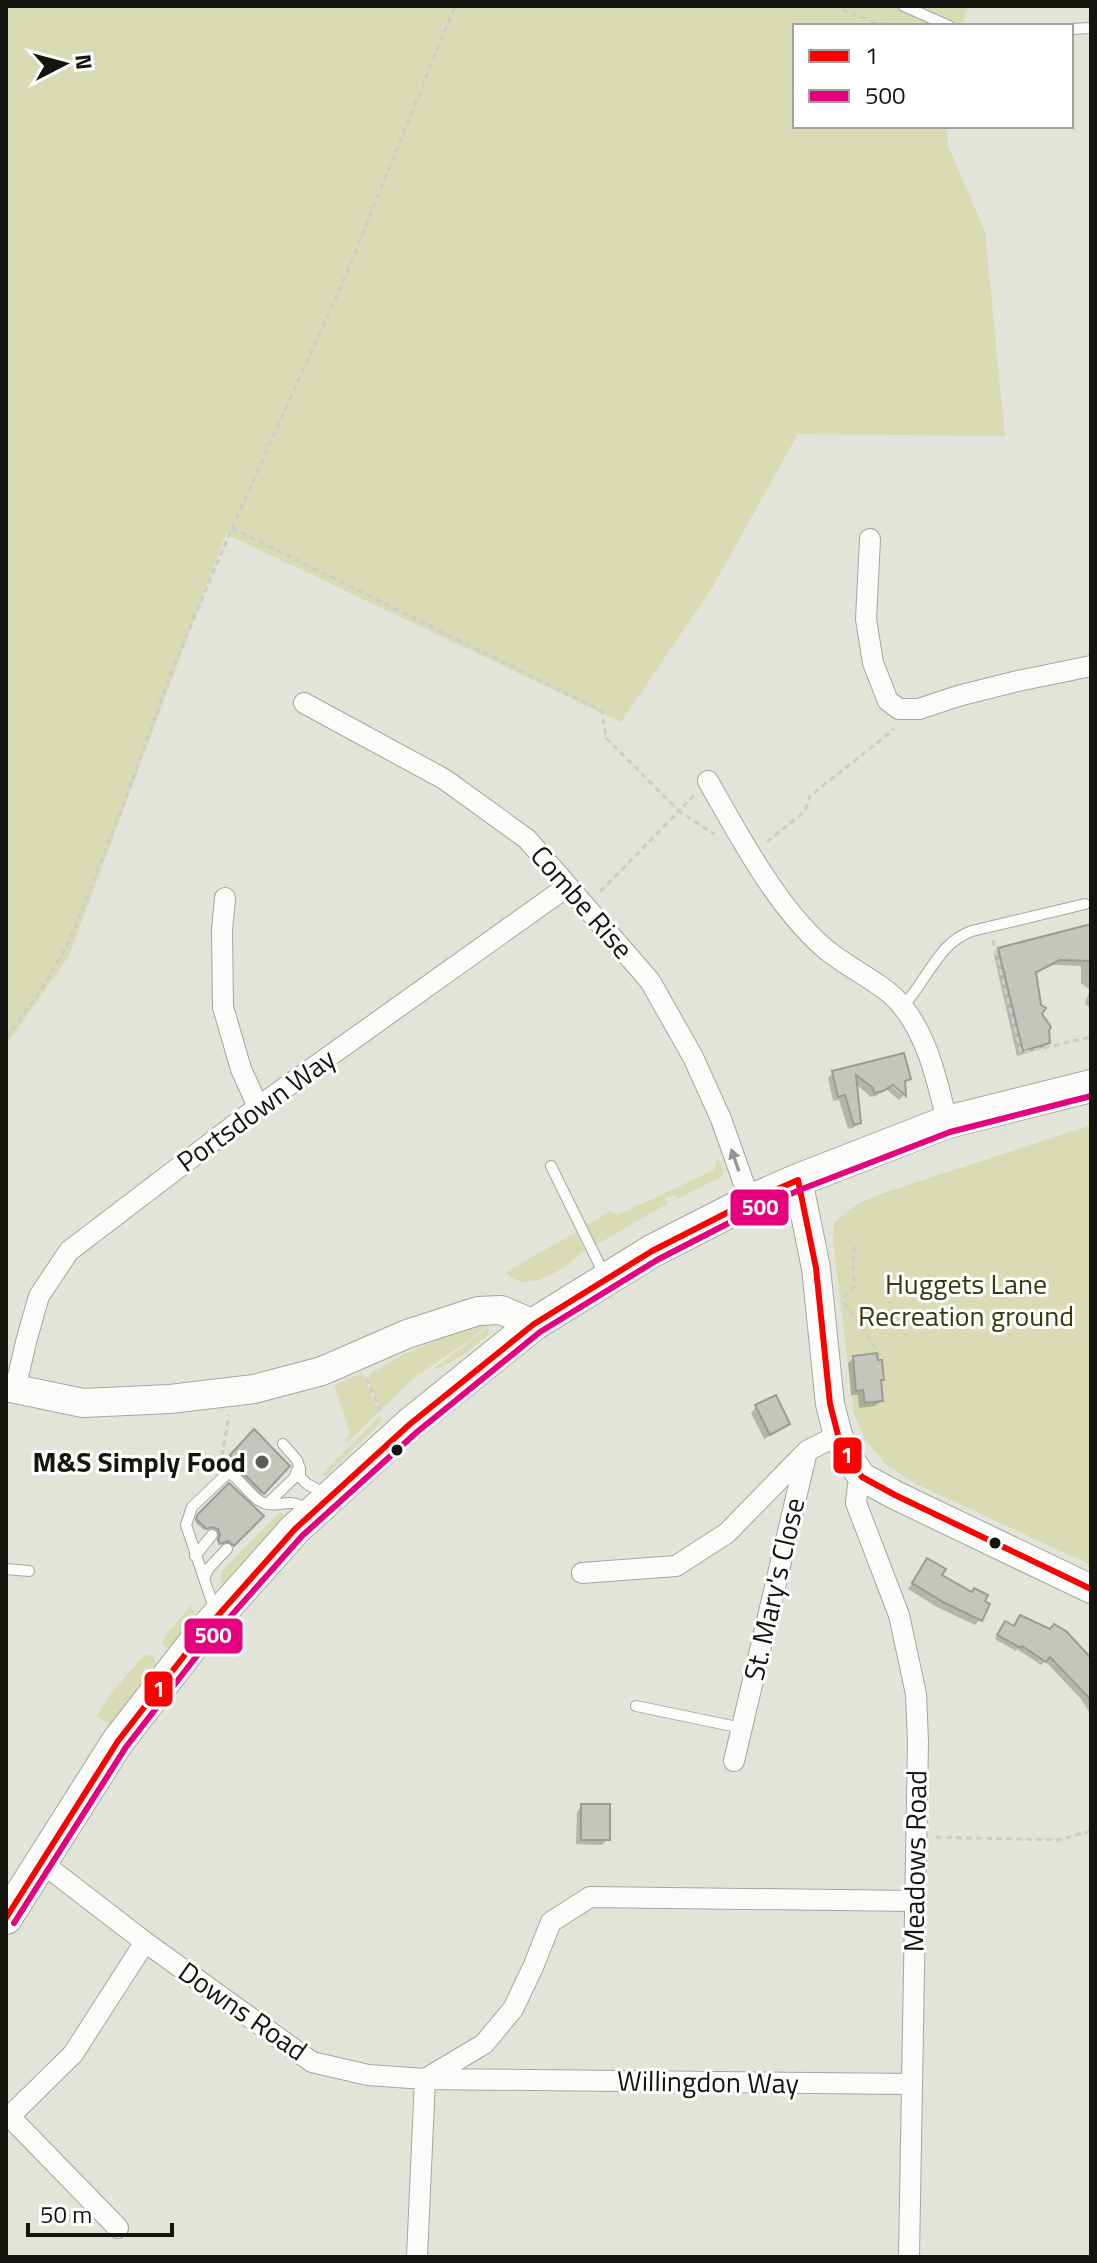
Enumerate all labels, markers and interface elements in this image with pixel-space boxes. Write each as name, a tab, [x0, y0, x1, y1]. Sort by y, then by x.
north arrow	[24, 24, 104, 104]
legend	[793, 24, 1073, 128]
text: 1	[865, 37, 878, 73]
text: N	[66, 53, 102, 71]
text: 500	[865, 77, 905, 113]
street label: Combe Rise	[521, 835, 644, 968]
street label: Portsdown Way	[167, 1037, 344, 1182]
one-way arrow	[729, 1148, 741, 1172]
line badge: 500	[729, 1188, 790, 1227]
text: 500	[742, 1190, 778, 1224]
park label: Huggets Lane Recreation ground	[858, 1262, 1074, 1337]
line badge: 1	[832, 1436, 863, 1475]
text: 1	[841, 1438, 853, 1472]
place label: M&S Simply Food	[32, 1440, 246, 1483]
unlabelled marker	[389, 1442, 405, 1458]
marker: M&S Simply Food	[253, 1453, 271, 1471]
street label: St. Mary's Close	[732, 1493, 815, 1684]
unlabelled marker	[987, 1535, 1003, 1551]
line badge: 500	[183, 1617, 244, 1655]
text: 500	[195, 1618, 231, 1652]
line badge: 1	[143, 1670, 174, 1708]
text: 1	[153, 1672, 165, 1706]
street label: Meadows Road	[891, 1770, 938, 1952]
street label: Downs Road	[170, 1950, 317, 2071]
street label: Willingdon Way	[617, 2058, 799, 2105]
scale bar	[28, 2187, 172, 2237]
text: 50 m	[40, 2196, 92, 2232]

